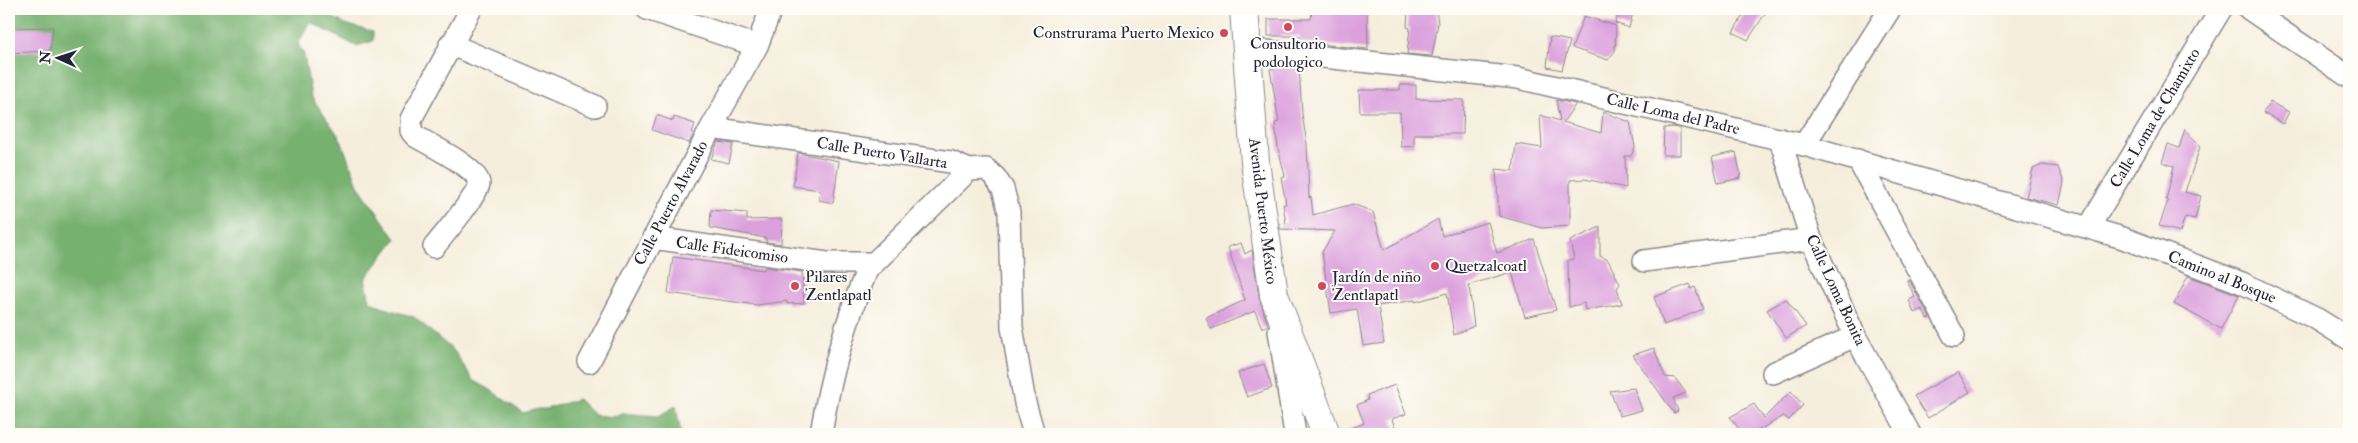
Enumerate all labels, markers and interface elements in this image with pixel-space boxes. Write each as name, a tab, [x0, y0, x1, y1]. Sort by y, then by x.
marker: Consultorio podologico	[1282, 21, 1294, 33]
place label: Construrama Puerto Mexico	[1033, 23, 1214, 43]
marker: Construrama Puerto Mexico	[1218, 27, 1230, 39]
north arrow	[32, 32, 82, 82]
place label: Consultorio podologico	[1250, 34, 1326, 73]
street label: Calle Loma de Chamixto	[2105, 44, 2205, 191]
text: N	[37, 50, 54, 65]
street label: Calle Loma del Padre	[1604, 89, 1742, 139]
street label: Calle Puerto Vallarta	[815, 133, 949, 173]
street label: Avenida Puerto México	[1244, 136, 1282, 286]
street label: Calle Puerto Alvarado	[630, 137, 713, 269]
street label: Calle Loma Bonita	[1801, 231, 1871, 349]
street label: Calle Fideicomiso	[675, 232, 790, 268]
street label: Camino al Bosque	[2165, 246, 2279, 308]
place label: Quetzalcoatl	[1445, 256, 1527, 276]
marker: Quetzalcoatl	[1429, 260, 1441, 272]
place label: Pilares Zentlapatl	[805, 267, 872, 306]
place label: Jardín de niño Zentlapatl	[1331, 267, 1421, 306]
marker: Pilares Zentlapatl	[789, 280, 801, 292]
marker: Jardín de niño Zentlapatl	[1316, 280, 1328, 292]

